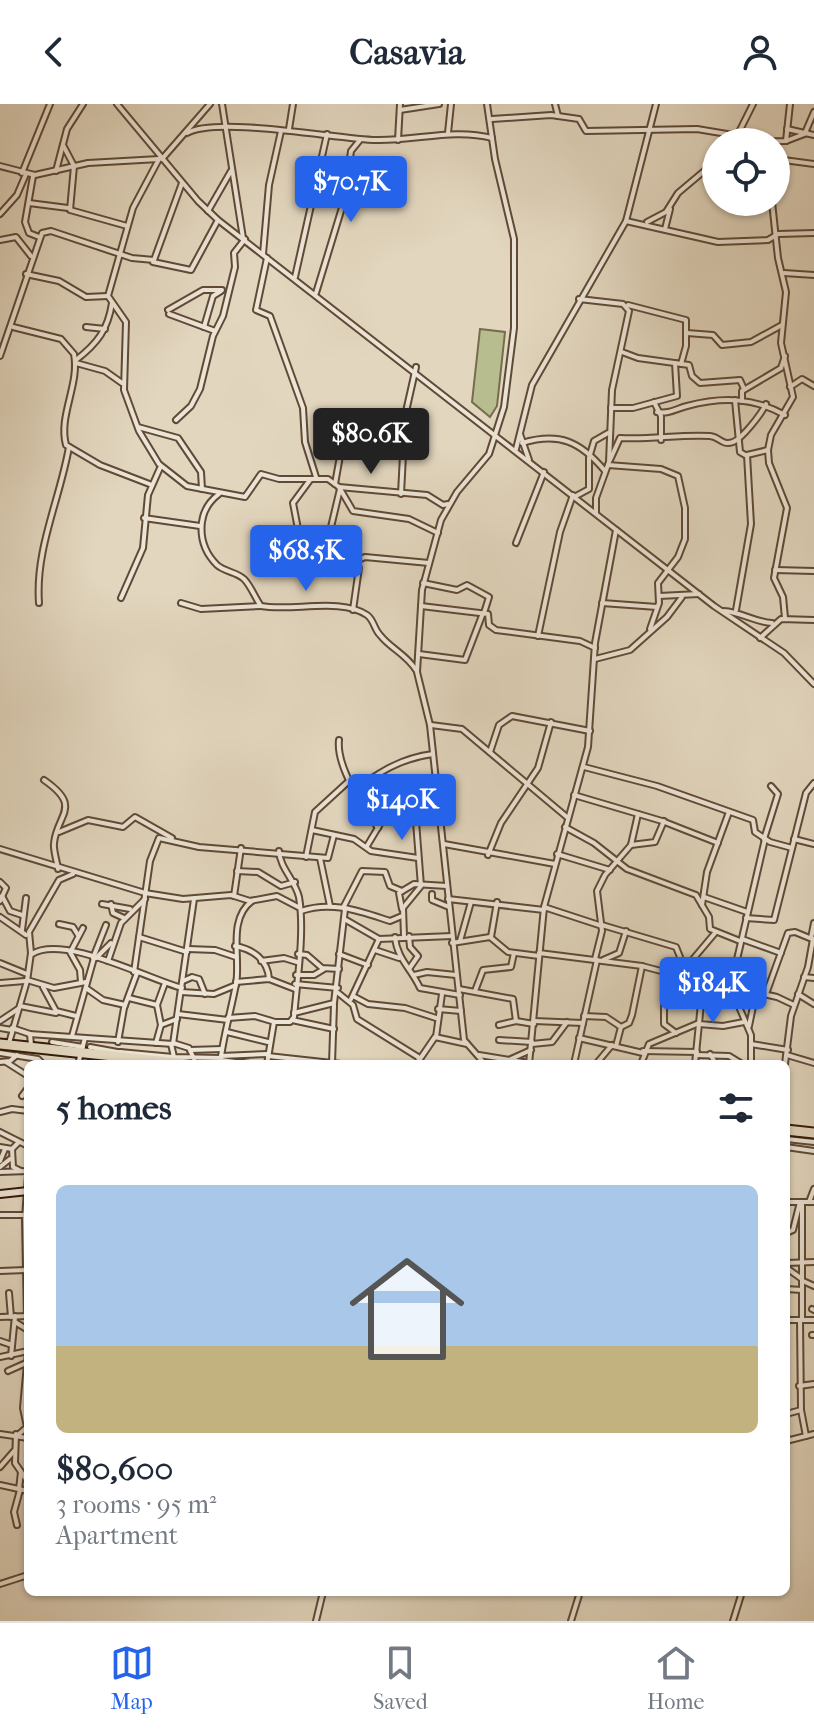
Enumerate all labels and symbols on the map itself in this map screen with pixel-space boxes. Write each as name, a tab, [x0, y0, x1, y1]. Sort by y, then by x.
pin: $70.7K	[286, 156, 416, 224]
pin: $80.6K	[306, 408, 436, 476]
pin: $68.5K	[241, 525, 371, 593]
pin: $140K	[346, 774, 458, 842]
pin: $184K	[657, 957, 769, 1025]

